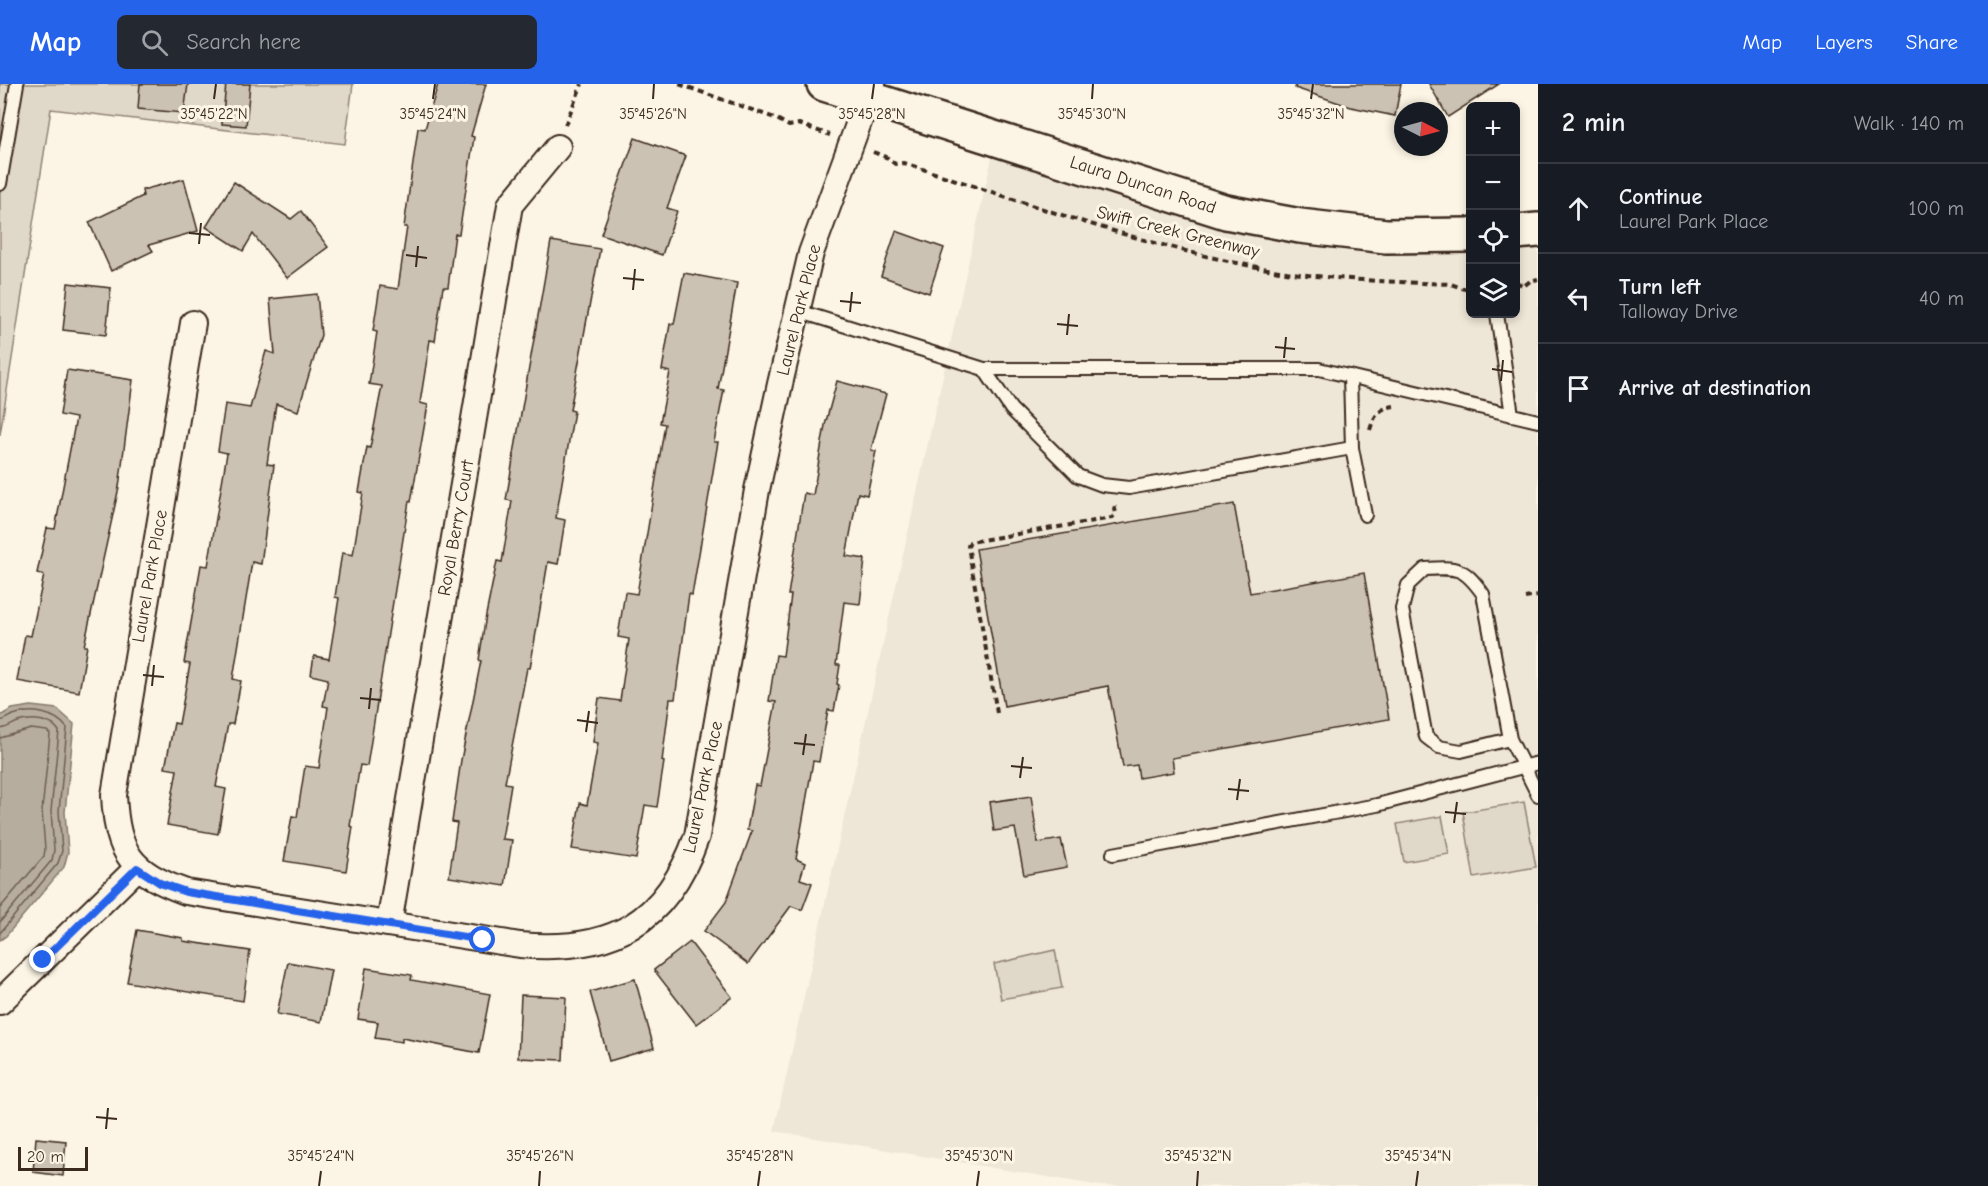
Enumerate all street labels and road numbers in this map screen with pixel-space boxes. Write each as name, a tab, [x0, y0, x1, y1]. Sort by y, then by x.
street label: Laura Duncan Road	[1067, 151, 1219, 219]
street label: Swift Creek Greenway	[1094, 202, 1263, 263]
street label: Laurel Park Place	[773, 242, 825, 378]
street label: Royal Berry Court	[434, 458, 478, 598]
street label: Laurel Park Place	[128, 508, 172, 644]
street label: Laurel Park Place	[679, 719, 727, 855]

